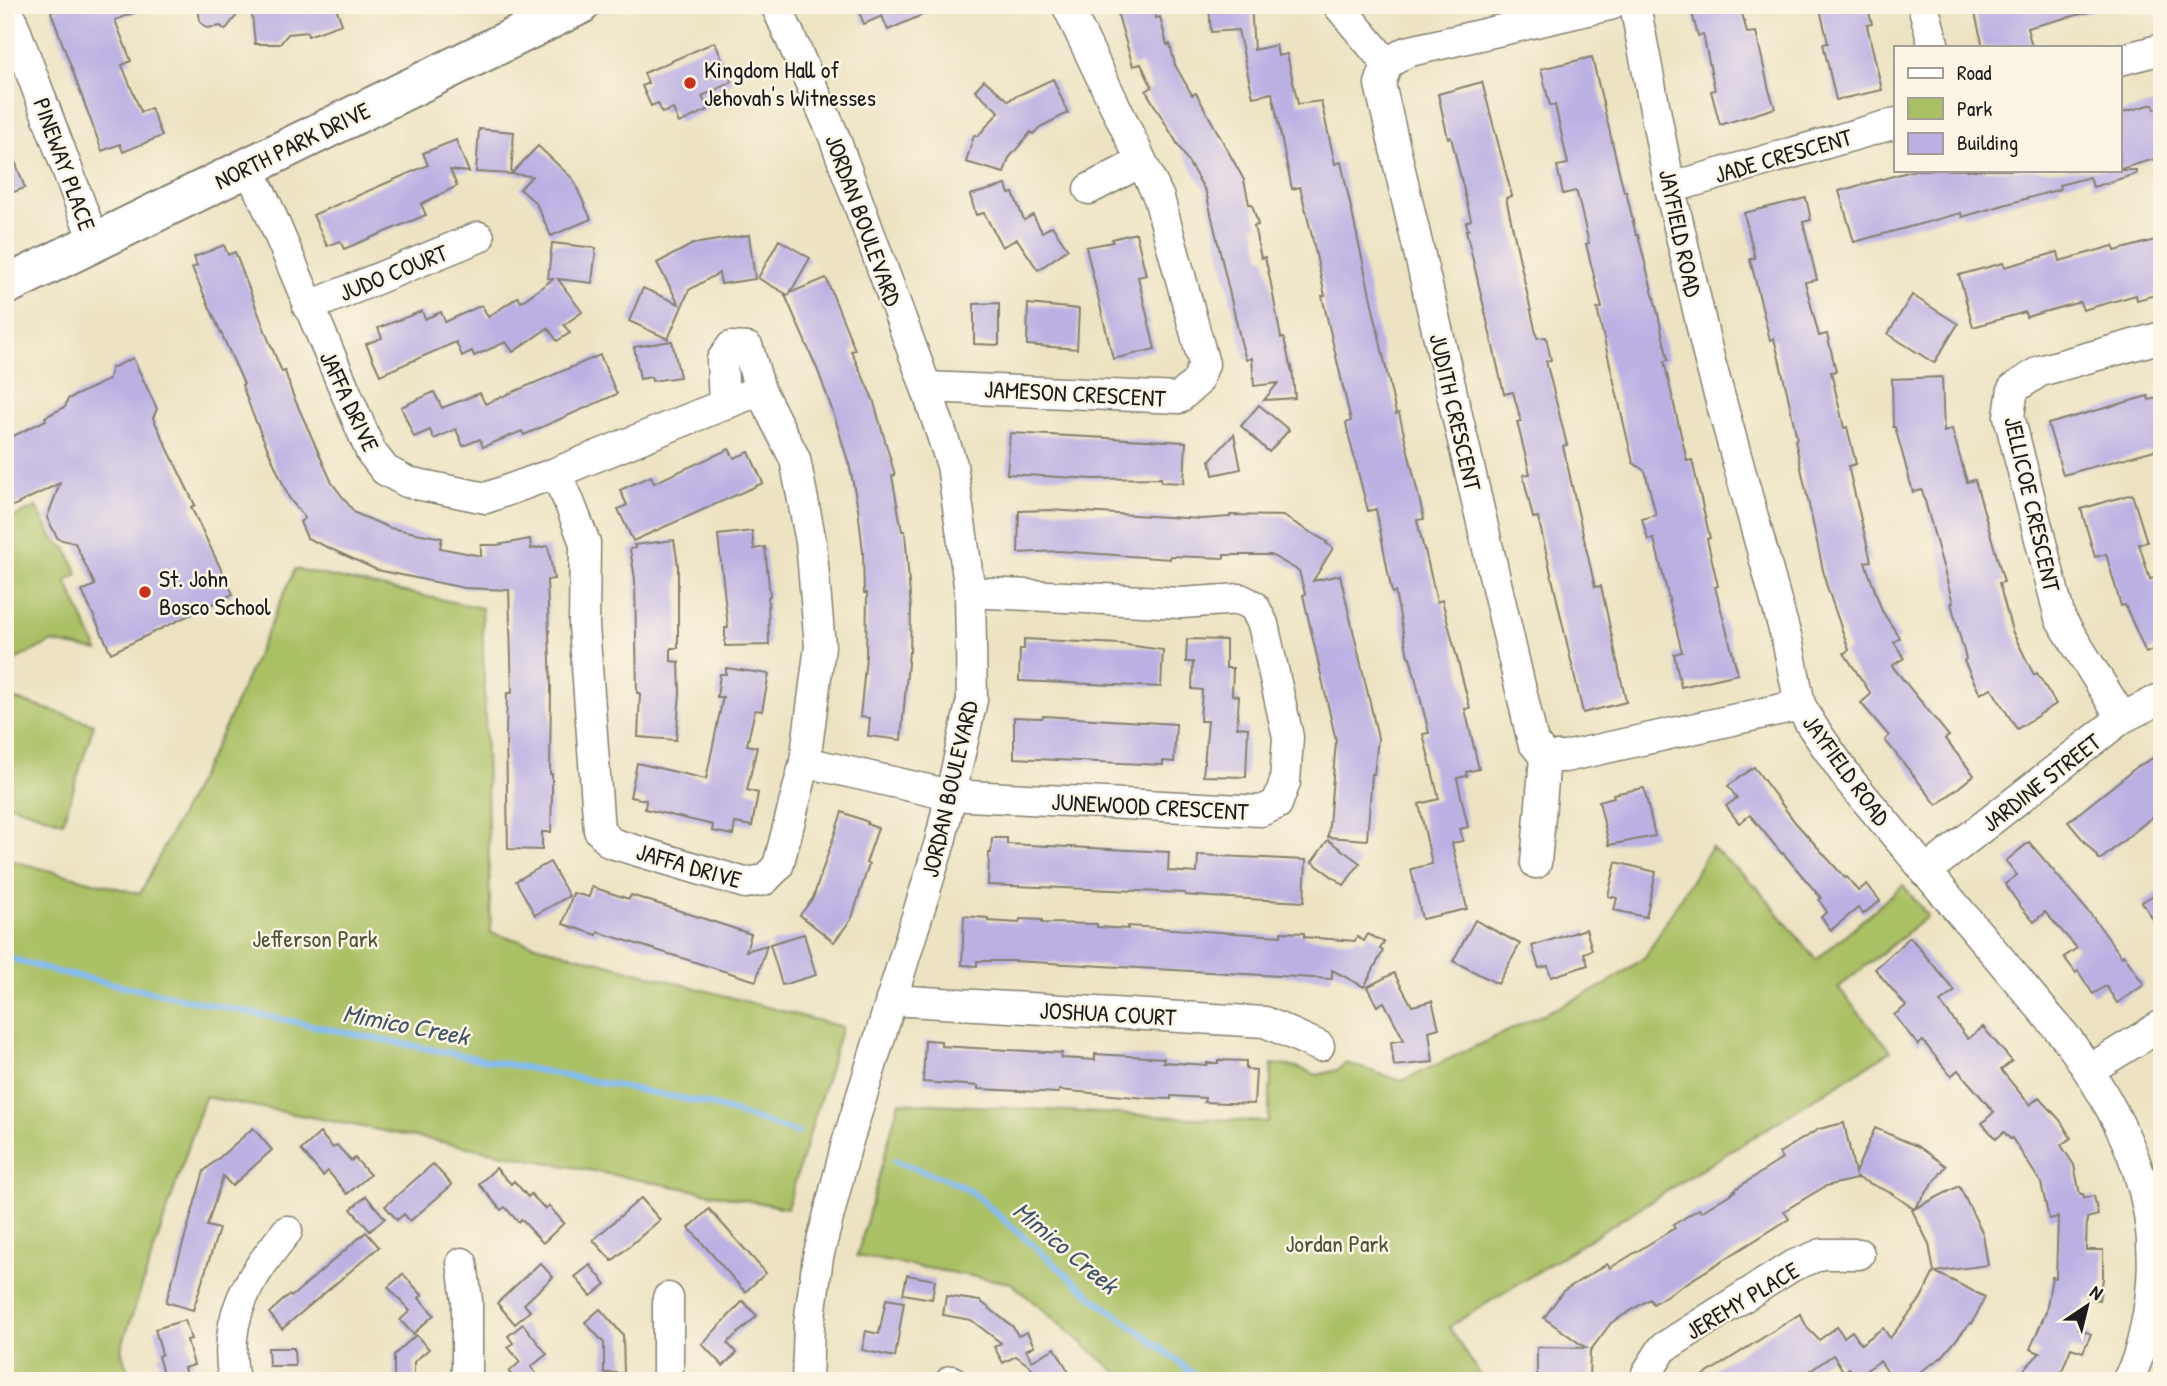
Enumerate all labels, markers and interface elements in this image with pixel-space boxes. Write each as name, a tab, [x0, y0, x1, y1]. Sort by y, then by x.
legend	[1894, 46, 2122, 172]
place label: Kingdom Hall of Jehovah's Witnesses	[704, 53, 876, 113]
text: Road	[1957, 58, 1991, 87]
marker: Kingdom Hall of Jehovah's Witnesses	[682, 75, 698, 91]
street label: PINEWAY PLACE	[26, 93, 104, 235]
street label: NORTH PARK DRIVE	[209, 93, 375, 196]
text: Park	[1957, 94, 1992, 123]
street label: JADE CRESCENT	[1711, 120, 1856, 190]
text: Building	[1957, 128, 2018, 157]
street label: JORDAN BOULEVARD	[818, 130, 910, 311]
street label: JAYFIELD ROAD	[1652, 166, 1710, 300]
street label: JUDO COURT	[334, 235, 453, 308]
street label: JUDITH CRESCENT	[1422, 330, 1490, 495]
street label: JAFFA DRIVE	[313, 345, 387, 457]
street label: JAMESON CRESCENT	[984, 372, 1167, 414]
street label: JELLICOE CRESCENT	[1997, 413, 2069, 596]
place label: St. John Bosco School	[159, 562, 271, 622]
marker: St. John Bosco School	[137, 584, 153, 600]
street label: JORDAN BOULEVARD	[913, 697, 985, 880]
street label: JAYFIELD ROAD	[1796, 708, 1898, 832]
street label: JARDINE STREET	[1975, 725, 2108, 839]
street label: JUNEWOOD CRESCENT	[1051, 785, 1250, 827]
street label: JAFFA DRIVE	[633, 835, 746, 895]
park label: Jefferson Park	[252, 922, 378, 954]
street label: JOSHUA COURT	[1039, 993, 1178, 1033]
water label: Mimico Creek	[340, 995, 474, 1054]
water label: Mimico Creek	[1006, 1193, 1128, 1303]
park label: Jordan Park	[1285, 1227, 1389, 1259]
street label: JEREMY PLACE	[1679, 1253, 1805, 1347]
north arrow	[2052, 1270, 2122, 1340]
text: N	[2085, 1279, 2108, 1306]

